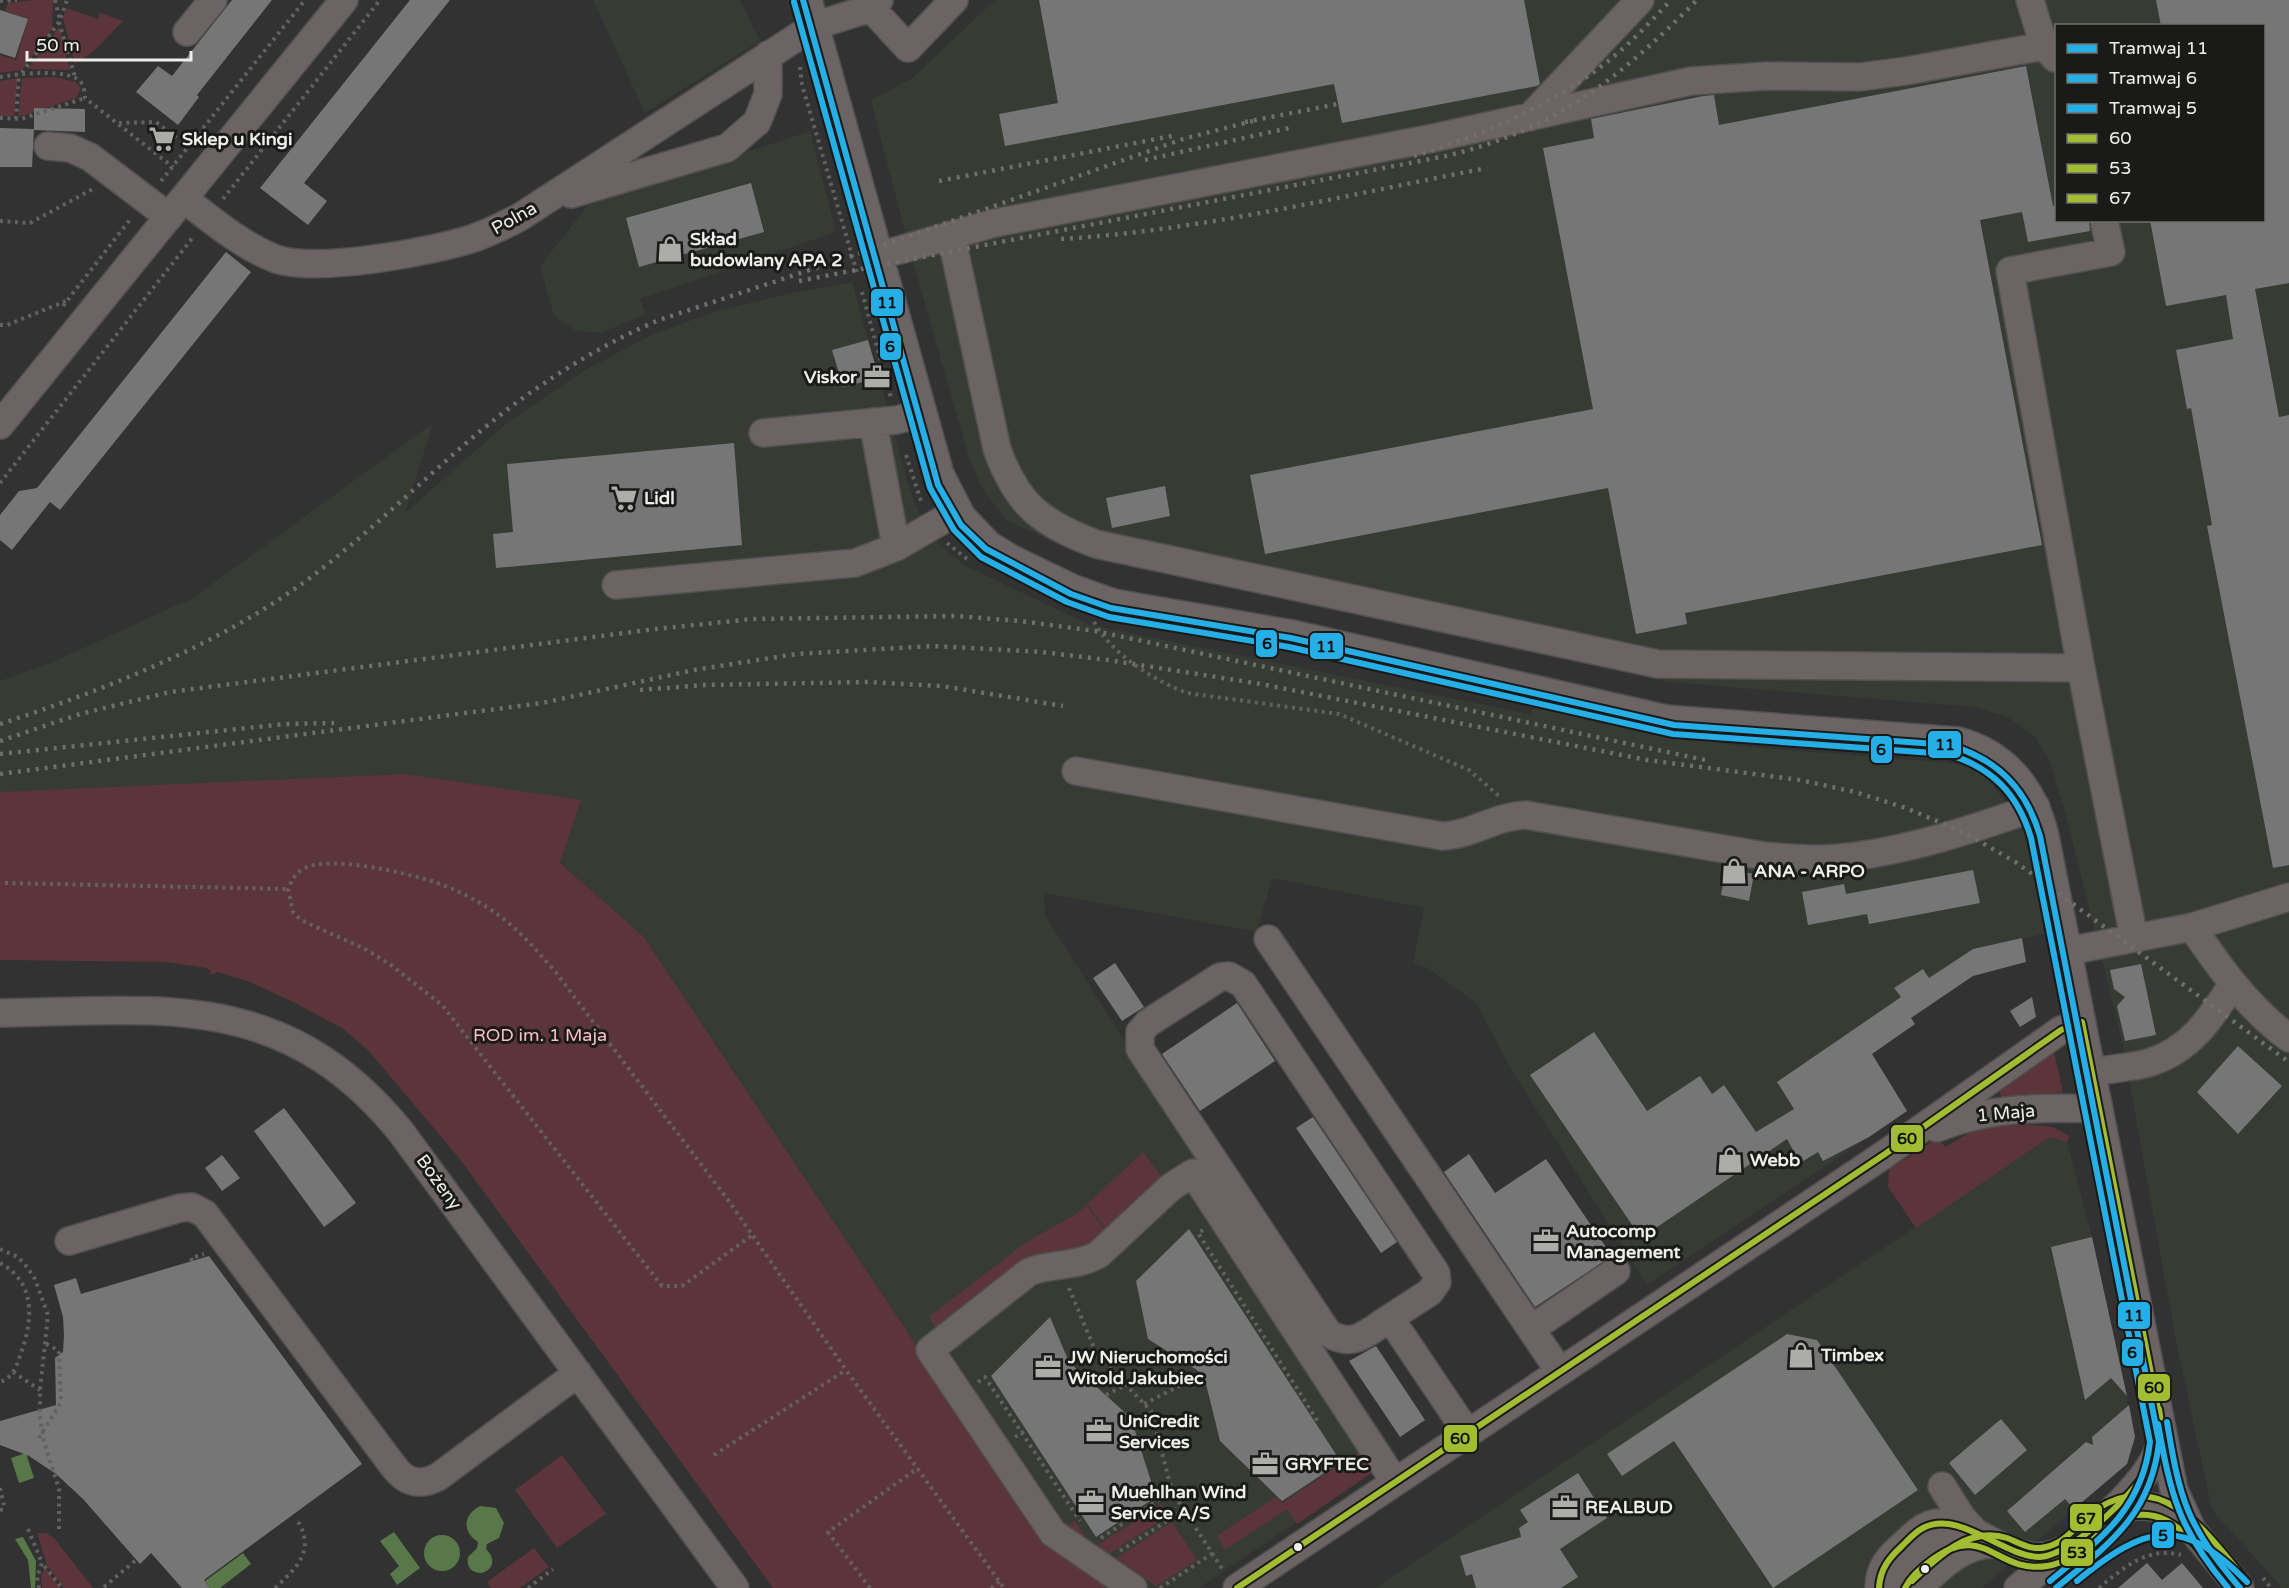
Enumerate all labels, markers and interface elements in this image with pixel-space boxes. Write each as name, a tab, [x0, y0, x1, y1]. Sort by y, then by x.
scale bar	[27, 24, 190, 62]
legend	[2055, 24, 2265, 222]
text: 50 m	[36, 34, 80, 56]
text: Tramwaj 11	[2109, 37, 2208, 59]
text: Tramwaj 6	[2109, 67, 2197, 89]
text: Tramwaj 5	[2109, 97, 2197, 119]
supermarket icon: Sklep u Kingi	[147, 124, 177, 154]
text: 60	[2109, 127, 2132, 149]
place label: Sklep u Kingi	[182, 128, 292, 150]
text: 53	[2109, 157, 2132, 179]
text: 67	[2109, 187, 2132, 209]
street label: Polna	[488, 197, 540, 239]
place label: Skład budowlany APA 2	[690, 228, 843, 271]
shop icon: Skład budowlany APA 2	[655, 234, 685, 264]
line badge: 11	[870, 288, 904, 317]
text: 11	[877, 293, 897, 313]
line badge: 6	[879, 332, 902, 361]
text: 6	[885, 337, 895, 357]
office icon: Viskor	[862, 362, 892, 392]
place label: Viskor	[804, 366, 858, 388]
supermarket icon: Lidl	[609, 483, 639, 513]
place label: Lidl	[644, 487, 675, 509]
line badge: 6	[1255, 629, 1278, 658]
line badge: 11	[1309, 632, 1344, 660]
text: 6	[1262, 634, 1272, 654]
text: 11	[1316, 637, 1336, 657]
line badge: 11	[1927, 730, 1962, 759]
line badge: 6	[1870, 735, 1893, 764]
text: 11	[1935, 735, 1955, 755]
text: 6	[1876, 740, 1886, 760]
shop icon: ANA - ARPO	[1719, 856, 1749, 886]
place label: ANA - ARPO	[1754, 860, 1865, 882]
park label: ROD im. 1 Maja	[473, 1024, 607, 1046]
street label: 1 Maja	[1976, 1100, 2036, 1126]
line badge: 60	[1890, 1124, 1924, 1153]
text: 60	[1897, 1129, 1917, 1149]
shop icon: Webb	[1715, 1145, 1745, 1175]
place label: Webb	[1750, 1149, 1800, 1171]
street label: Bożeny	[412, 1150, 467, 1214]
place label: Autocomp Management	[1566, 1220, 1681, 1263]
office icon: Autocomp Management	[1531, 1226, 1561, 1256]
line badge: 11	[2117, 1301, 2151, 1330]
text: 11	[2124, 1306, 2144, 1326]
line badge: 6	[2121, 1338, 2144, 1367]
shop icon: Timbex	[1786, 1340, 1816, 1370]
text: 6	[2127, 1343, 2137, 1363]
place label: Timbex	[1820, 1344, 1884, 1366]
place label: JW Nieruchomości Witold Jakubiec	[1067, 1346, 1228, 1389]
office icon: JW Nieruchomości Witold Jakubiec	[1033, 1352, 1063, 1382]
line badge: 60	[2137, 1373, 2171, 1402]
text: 60	[2144, 1378, 2164, 1398]
place label: UniCredit Services	[1119, 1410, 1200, 1453]
office icon: UniCredit Services	[1084, 1416, 1114, 1446]
line badge: 60	[1443, 1424, 1478, 1453]
text: 60	[1450, 1429, 1470, 1449]
office icon: GRYFTEC	[1250, 1449, 1280, 1479]
place label: GRYFTEC	[1285, 1453, 1369, 1475]
place label: Muehlhan Wind Service A/S	[1111, 1481, 1246, 1524]
office icon: Muehlhan Wind Service A/S	[1076, 1487, 1106, 1517]
office icon: REALBUD	[1550, 1492, 1580, 1522]
place label: REALBUD	[1585, 1496, 1673, 1518]
line badge: 67	[2069, 1503, 2103, 1532]
text: 67	[2076, 1509, 2096, 1529]
line badge: 5	[2151, 1521, 2175, 1549]
text: 5	[2158, 1526, 2168, 1546]
line badge: 53	[2060, 1538, 2094, 1567]
unlabelled marker	[1292, 1541, 1304, 1553]
text: 53	[2067, 1543, 2087, 1563]
unlabelled marker	[1919, 1563, 1931, 1575]

